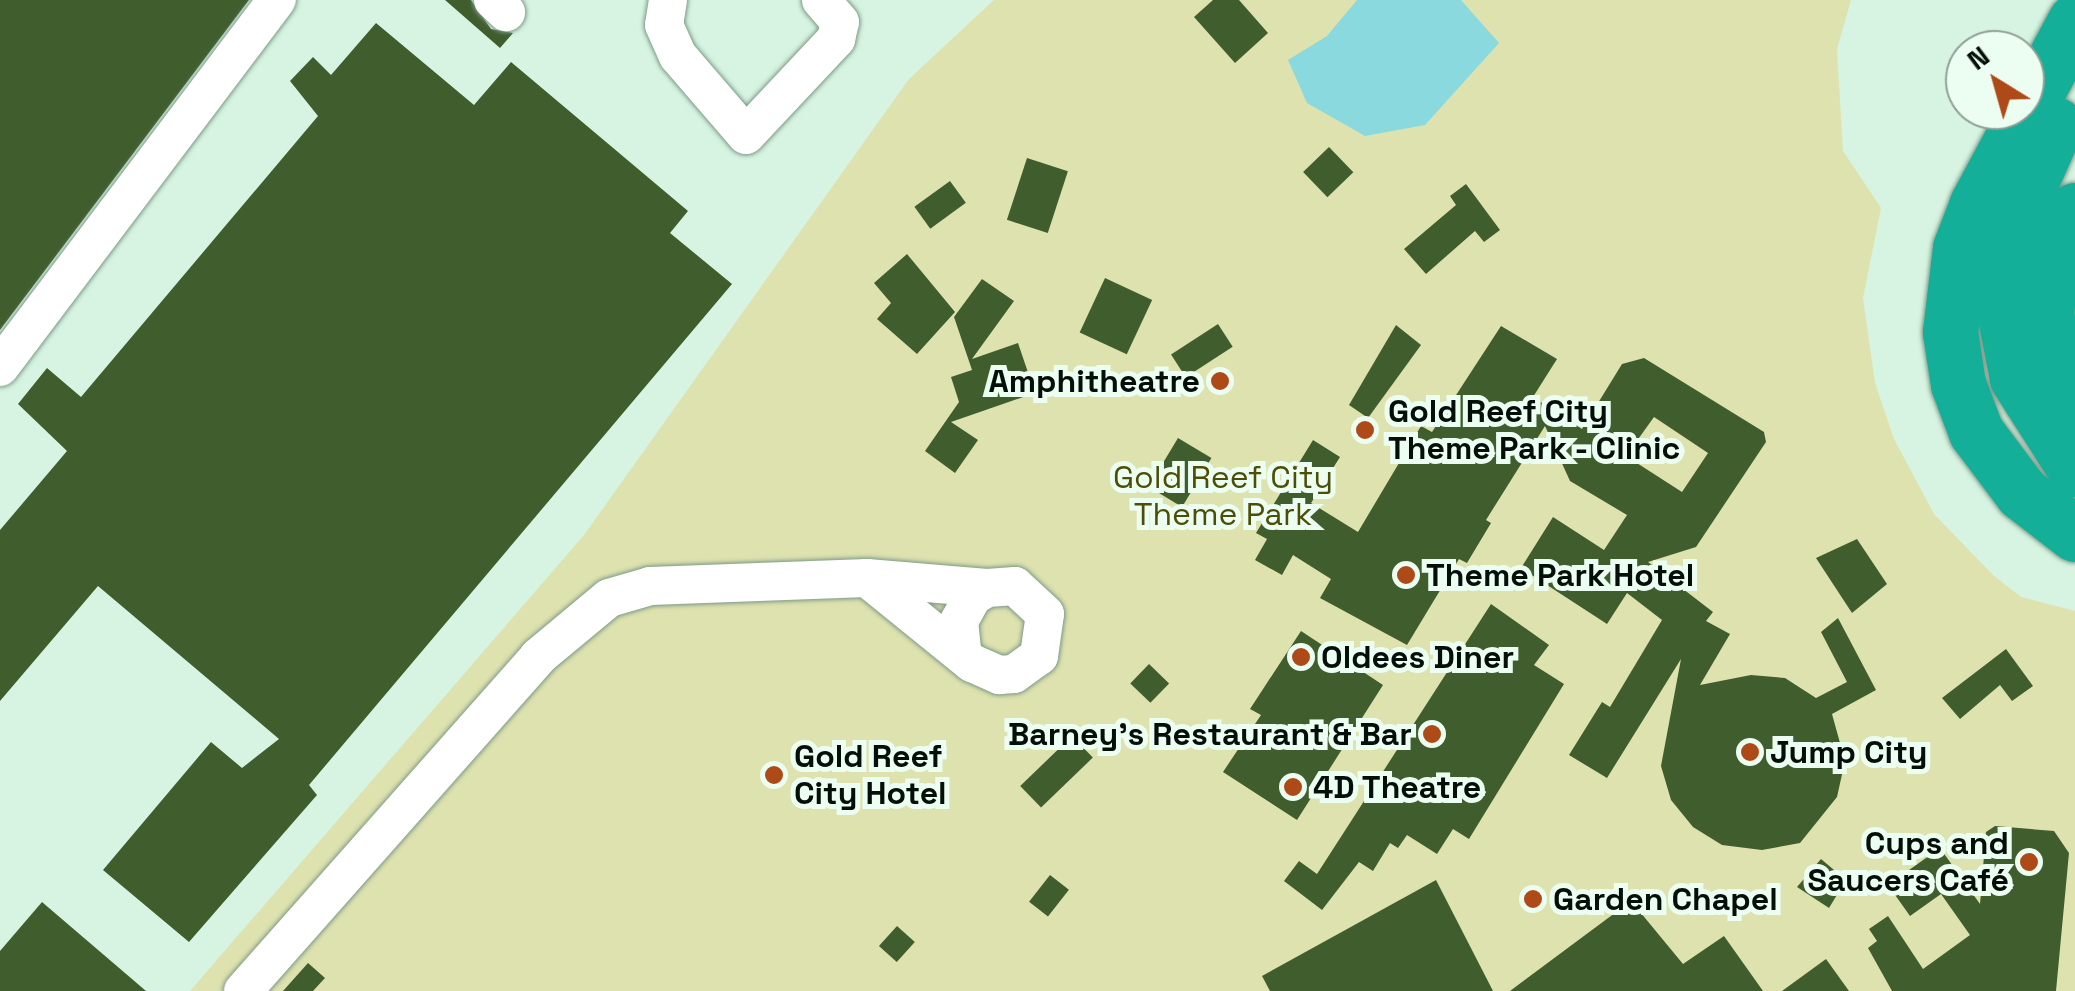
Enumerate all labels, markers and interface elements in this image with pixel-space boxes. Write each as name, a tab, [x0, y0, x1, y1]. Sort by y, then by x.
north arrow	[1945, 30, 2045, 130]
text: N	[1960, 38, 1996, 78]
place label: Amphitheatre	[988, 362, 1200, 400]
marker: Amphitheatre	[1209, 370, 1231, 392]
place label: Gold Reef City Theme Park - Clinic	[1388, 393, 1682, 468]
marker: Gold Reef City Theme Park - Clinic	[1352, 417, 1378, 443]
park label: Gold Reef City Theme Park	[1113, 459, 1333, 534]
place label: Theme Park Hotel	[1426, 556, 1694, 594]
marker: Theme Park Hotel	[1395, 564, 1417, 586]
place label: Oldees Diner	[1321, 638, 1514, 676]
marker: Oldees Diner	[1290, 646, 1312, 668]
place label: Barney's Restaurant & Bar	[1008, 715, 1412, 753]
marker: Barney's Restaurant & Bar	[1421, 723, 1443, 745]
place label: Jump City	[1770, 733, 1927, 771]
place label: Gold Reef City Hotel	[794, 738, 947, 813]
marker: Jump City	[1739, 741, 1761, 763]
marker: Gold Reef City Hotel	[763, 764, 785, 786]
place label: 4D Theatre	[1313, 768, 1482, 806]
marker: 4D Theatre	[1282, 776, 1304, 798]
place label: Cups and Saucers Café	[1808, 825, 2009, 900]
marker: Cups and Saucers Café	[2018, 851, 2040, 873]
place label: Garden Chapel	[1553, 880, 1778, 918]
marker: Garden Chapel	[1522, 888, 1544, 910]

